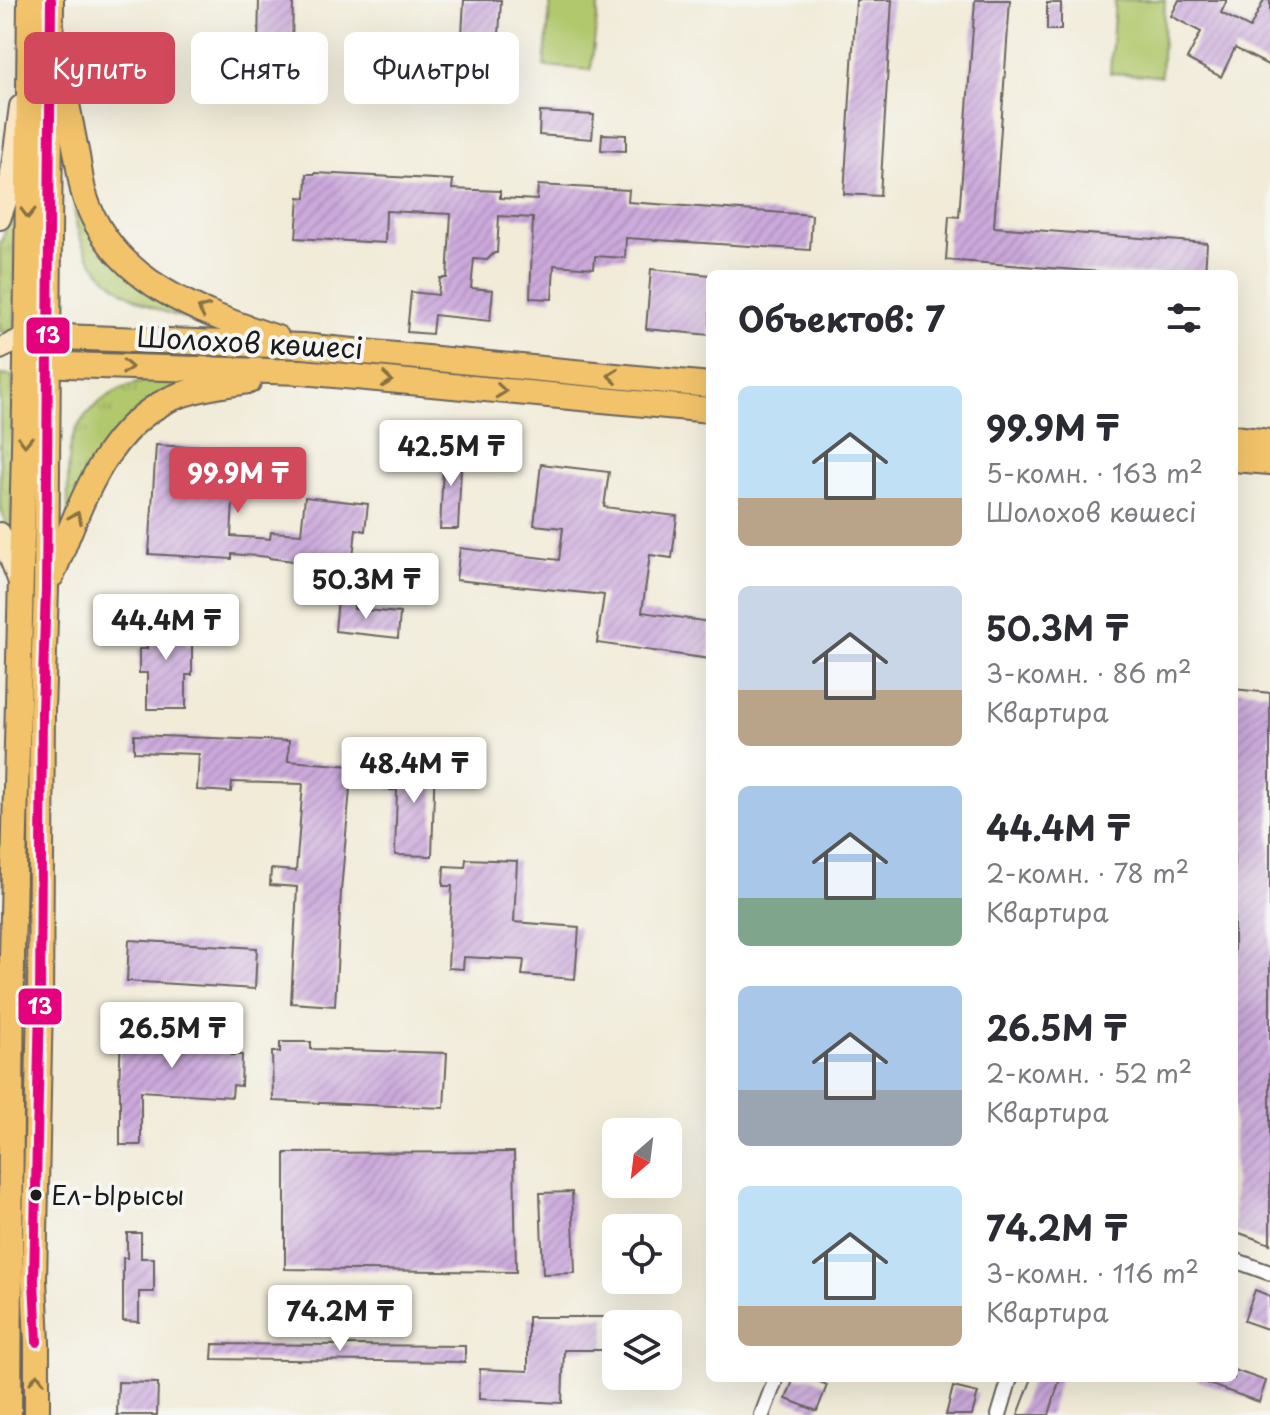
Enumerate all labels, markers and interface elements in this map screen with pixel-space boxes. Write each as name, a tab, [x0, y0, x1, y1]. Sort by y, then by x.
chip: Купить	[24, 32, 175, 104]
chip: Снять	[191, 32, 328, 104]
chip: Фильтры	[344, 32, 519, 104]
one-way arrow	[19, 207, 37, 220]
text: Объектов: 7	[738, 292, 945, 344]
icon: filters	[1162, 296, 1206, 340]
one-way arrow	[196, 304, 211, 320]
street label: Шолохов көшесі	[136, 314, 364, 369]
line badge: 13	[25, 316, 71, 355]
text: 13	[36, 317, 60, 350]
one-way arrow	[121, 358, 134, 375]
one-way arrow	[606, 368, 619, 385]
one-way arrow	[380, 371, 393, 388]
one-way arrow	[495, 382, 508, 399]
text: 99.9M ₸	[986, 401, 1119, 453]
icon: home	[802, 418, 898, 514]
pin: 42.5M ₸	[377, 420, 525, 488]
text: 42.5M ₸	[397, 426, 505, 465]
one-way arrow	[16, 435, 33, 448]
pin: 99.9M ₸	[164, 447, 312, 515]
text: 99.9M ₸	[187, 453, 289, 492]
text: 5-комн. · 163 m²	[986, 453, 1203, 492]
text: Шолохов көшесі	[986, 492, 1196, 531]
one-way arrow	[67, 511, 83, 525]
pin: 50.3M ₸	[292, 553, 440, 621]
text: 50.3M ₸	[312, 559, 420, 598]
pin: 44.4M ₸	[92, 594, 240, 662]
text: 44.4M ₸	[111, 600, 221, 639]
text: 50.3M ₸	[986, 601, 1128, 653]
icon: home	[802, 618, 898, 714]
text: 3-комн. · 86 m²	[986, 653, 1192, 692]
text: Квартира	[986, 692, 1109, 731]
pin: 48.4M ₸	[340, 737, 488, 805]
text: 48.4M ₸	[360, 743, 468, 782]
text: 44.4M ₸	[986, 801, 1130, 853]
icon: home	[802, 818, 898, 914]
text: 2-комн. · 78 m²	[986, 853, 1189, 892]
text: Квартира	[986, 892, 1109, 931]
line badge: 13	[17, 987, 63, 1026]
text: 13	[28, 988, 52, 1021]
text: 26.5M ₸	[986, 1001, 1126, 1053]
pin: 26.5M ₸	[98, 1002, 246, 1070]
text: 26.5M ₸	[118, 1008, 226, 1047]
icon: home	[802, 1018, 898, 1114]
text: 2-комн. · 52 m²	[986, 1053, 1192, 1092]
text: Квартира	[986, 1092, 1109, 1131]
north arrow	[602, 1118, 682, 1198]
map controls	[602, 1118, 682, 1390]
place label: Ел-Ырысы	[51, 1175, 184, 1214]
marker: Ел-Ырысы	[28, 1187, 44, 1203]
text: 74.2M ₸	[986, 1201, 1127, 1253]
button: locate	[602, 1214, 682, 1294]
icon: home	[802, 1218, 898, 1314]
text: 3-комн. · 116 m²	[986, 1253, 1199, 1292]
pin: 74.2M ₸	[266, 1285, 414, 1353]
text: 74.2M ₸	[286, 1291, 394, 1330]
text: Квартира	[986, 1292, 1109, 1331]
button: layers	[602, 1310, 682, 1390]
one-way arrow	[28, 1372, 46, 1385]

